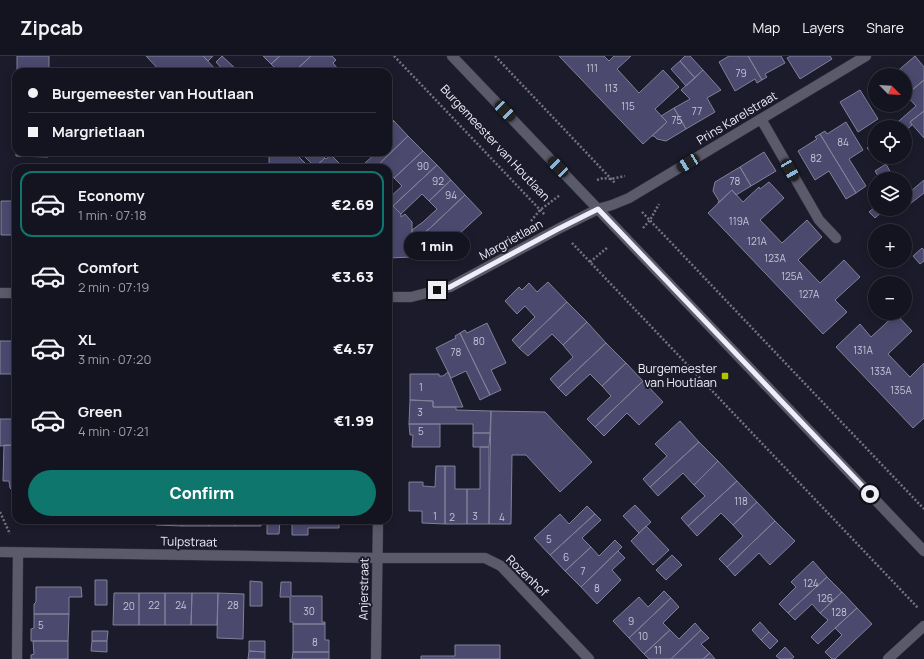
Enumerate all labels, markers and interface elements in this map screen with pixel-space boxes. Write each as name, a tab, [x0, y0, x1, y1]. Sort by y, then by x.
text: Zipcab	[20, 15, 83, 41]
text: Map	[752, 18, 780, 37]
text: Layers	[802, 18, 844, 37]
text: Share	[866, 18, 904, 37]
house number: 111	[586, 61, 598, 75]
house number: 79	[735, 66, 747, 80]
north arrow	[868, 68, 912, 112]
map controls	[868, 68, 912, 320]
street label: Burgemeester van Houtlaan	[437, 81, 554, 205]
house number: 113	[604, 81, 618, 95]
text: Burgemeester van Houtlaan	[52, 83, 254, 104]
street label: Prins Karelstraat	[693, 87, 780, 148]
car	[492, 98, 518, 124]
house number: 115	[621, 99, 635, 113]
house number: 77	[692, 104, 702, 118]
house number: 75	[672, 113, 683, 127]
button: locate	[868, 120, 912, 164]
text: Margrietlaan	[52, 121, 145, 142]
house number: 84	[837, 135, 849, 149]
house number: 82	[810, 151, 822, 165]
car	[675, 152, 701, 174]
car	[545, 154, 571, 180]
car	[779, 157, 801, 183]
house number: 90	[417, 159, 429, 173]
button: layers	[868, 172, 912, 216]
house number: 92	[432, 174, 444, 188]
house number: 78	[730, 174, 741, 188]
text: Economy	[78, 185, 145, 206]
icon: car	[30, 186, 66, 222]
house number: 94	[445, 188, 457, 202]
text: €2.69	[332, 194, 374, 215]
text: 1 min · 07:18	[78, 206, 147, 224]
house number: 119A	[729, 214, 750, 228]
street label: Margrietlaan	[476, 215, 546, 264]
button: +	[868, 224, 912, 268]
callout: 1 min	[404, 232, 470, 260]
house number: 121A	[747, 234, 768, 248]
text: 1 min	[421, 237, 453, 255]
house number: 123A	[764, 251, 786, 265]
text: Comfort	[78, 257, 139, 278]
icon: car	[30, 258, 66, 294]
text: €3.63	[332, 266, 374, 287]
house number: 125A	[781, 269, 804, 283]
button: −	[868, 276, 912, 320]
text: 2 min · 07:19	[78, 278, 149, 296]
route end	[428, 281, 446, 299]
house number: 127A	[799, 287, 820, 301]
text: XL	[78, 329, 96, 350]
icon: car	[30, 330, 66, 366]
house number: 80	[473, 334, 485, 348]
text: €4.57	[333, 338, 374, 359]
house number: 131A	[853, 343, 873, 357]
house number: 78	[451, 345, 462, 359]
text: 3 min · 07:20	[78, 350, 151, 368]
place label: Burgemeester van Houtlaan	[638, 360, 718, 391]
house number: 133A	[870, 364, 892, 378]
marker: Burgemeester van Houtlaan	[720, 371, 730, 381]
house number: 1	[419, 380, 423, 394]
house number: 135A	[890, 383, 912, 397]
text: Green	[78, 401, 122, 422]
icon: car	[30, 402, 66, 438]
house number: 3	[417, 405, 423, 419]
text: €1.99	[334, 410, 374, 431]
text: 4 min · 07:21	[78, 422, 149, 440]
house number: 5	[418, 424, 424, 438]
button: Confirm	[28, 470, 376, 516]
route start	[861, 485, 879, 503]
house number: 118	[734, 494, 748, 508]
house number: 1	[433, 509, 437, 523]
house number: 3	[472, 509, 478, 523]
house number: 2	[449, 510, 455, 524]
house number: 4	[499, 510, 505, 524]
house number: 5	[546, 532, 552, 546]
street label: Tulpstraat	[160, 533, 218, 550]
house number: 6	[563, 550, 569, 564]
street label: Rozenhof	[502, 551, 553, 601]
street label: Anjerstraat	[354, 558, 373, 620]
house number: 7	[580, 564, 586, 578]
house number: 124	[803, 576, 819, 590]
house number: 8	[594, 581, 600, 595]
house number: 126	[817, 591, 833, 605]
house number: 22	[148, 598, 160, 612]
house number: 24	[175, 598, 187, 612]
house number: 28	[227, 598, 239, 612]
house number: 20	[123, 599, 135, 613]
house number: 30	[303, 604, 315, 618]
house number: 128	[831, 605, 847, 619]
house number: 9	[628, 614, 634, 628]
house number: 5	[38, 618, 44, 632]
house number: 10	[638, 629, 648, 643]
house number: 8	[312, 635, 318, 649]
house number: 11	[654, 643, 662, 657]

